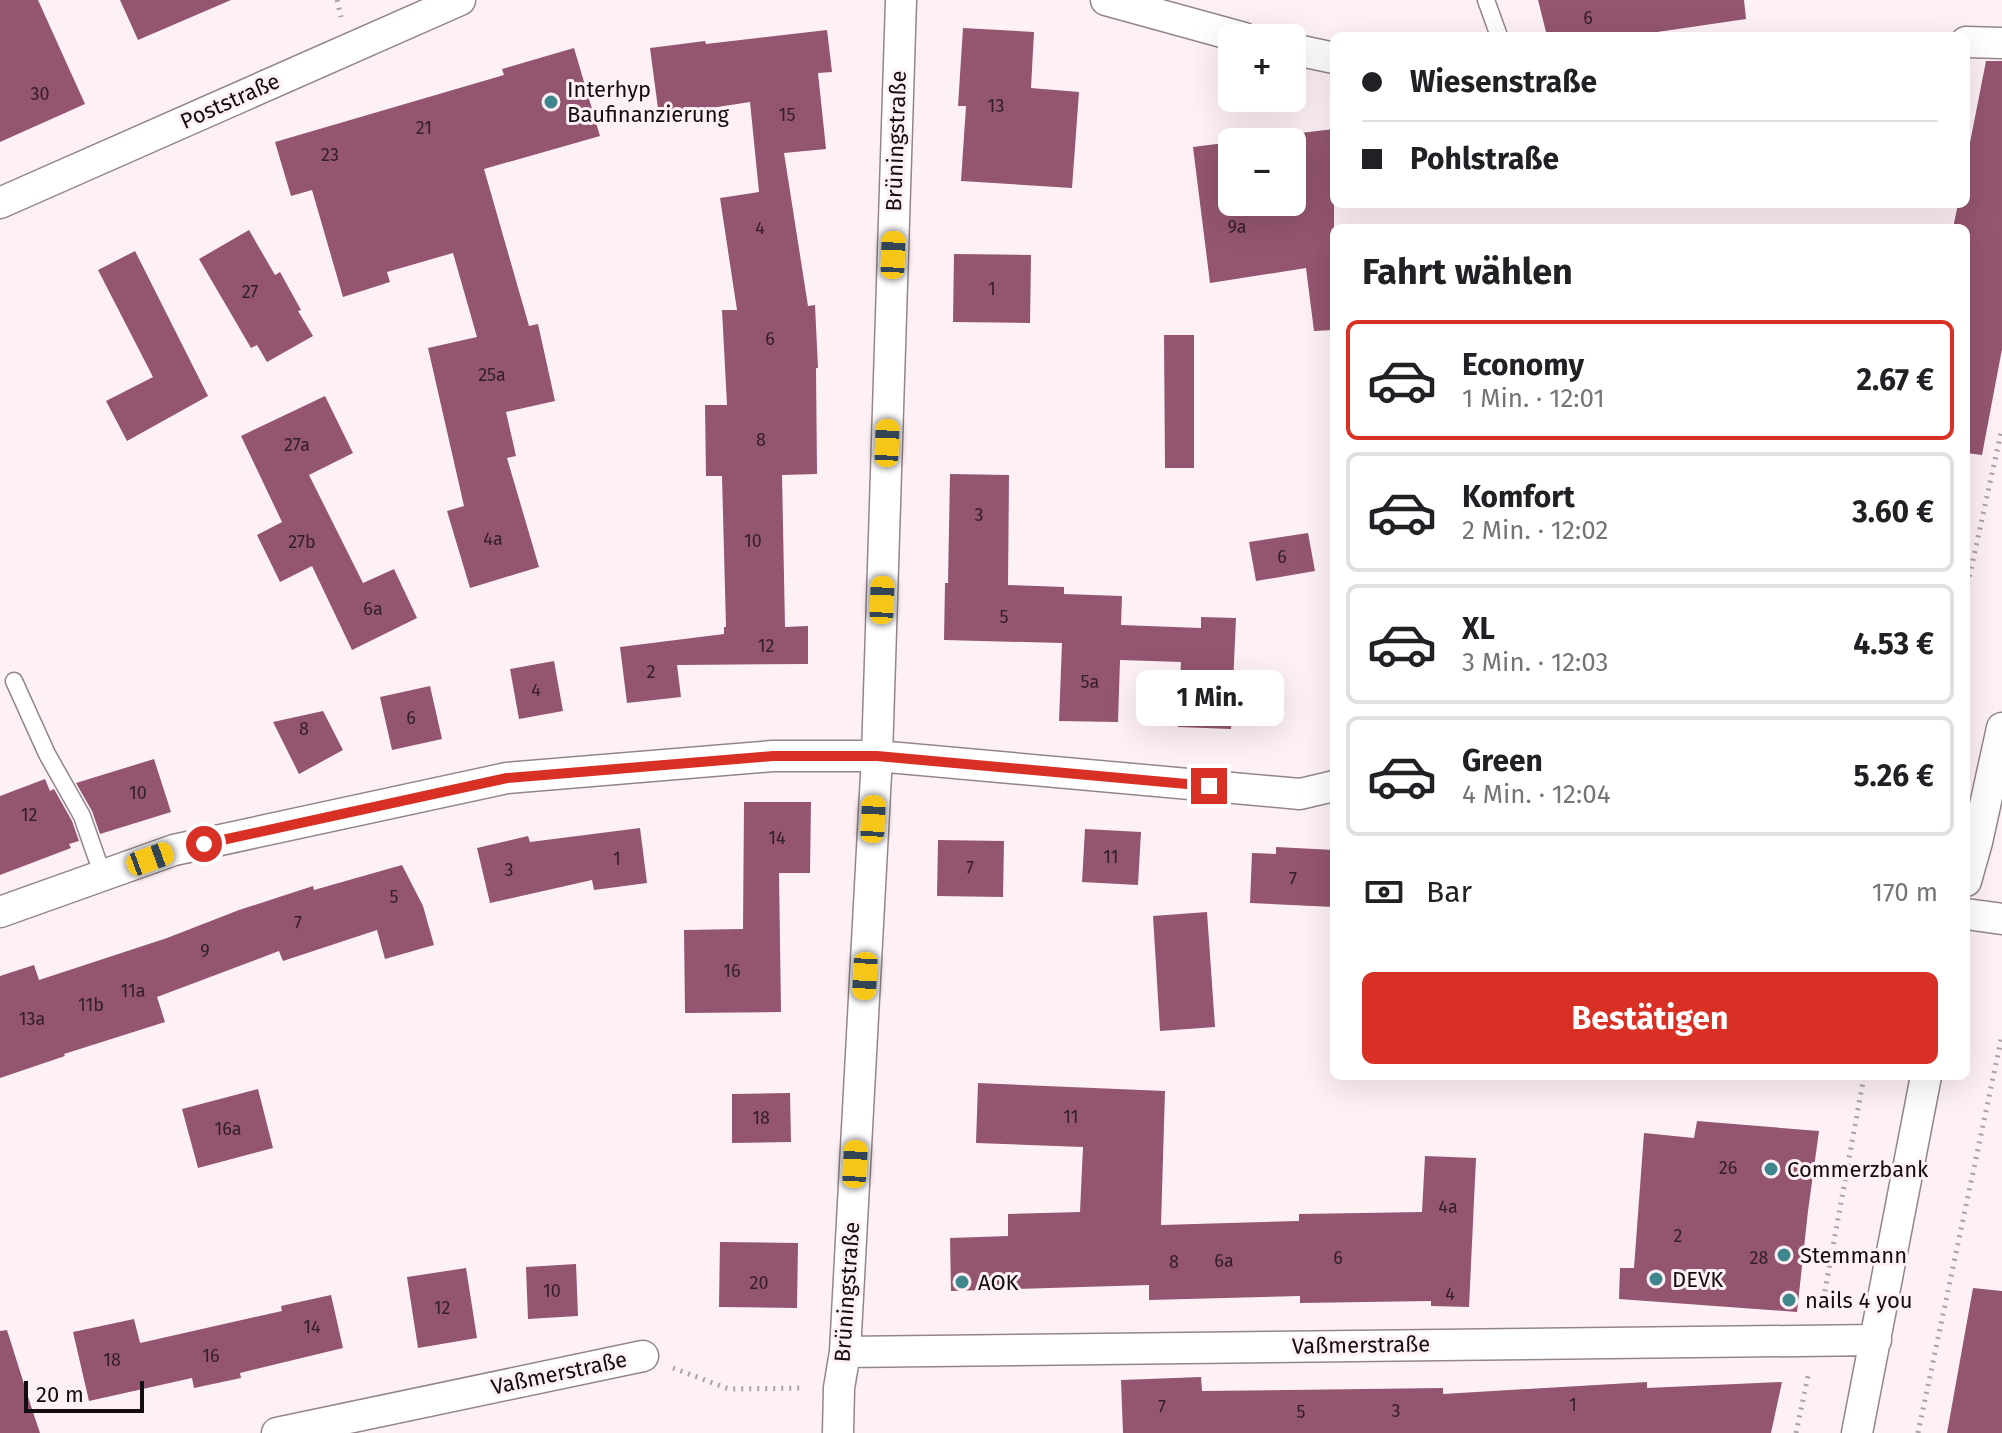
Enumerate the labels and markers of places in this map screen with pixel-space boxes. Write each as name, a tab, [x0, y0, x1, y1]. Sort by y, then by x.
place label: Interhyp Baufinanzierung	[567, 76, 730, 128]
marker: Interhyp Baufinanzierung	[542, 93, 560, 111]
place label: Commerzbank	[1787, 1156, 1929, 1183]
marker: Commerzbank	[1762, 1160, 1780, 1178]
place label: Stemmann	[1800, 1242, 1907, 1269]
marker: Stemmann	[1775, 1246, 1793, 1264]
place label: DEVK	[1672, 1266, 1723, 1293]
place label: AOK	[978, 1269, 1019, 1296]
marker: DEVK	[1647, 1270, 1665, 1288]
marker: AOK	[953, 1273, 971, 1291]
place label: nails 4 you	[1805, 1287, 1913, 1314]
marker: nails 4 you	[1780, 1291, 1798, 1309]

